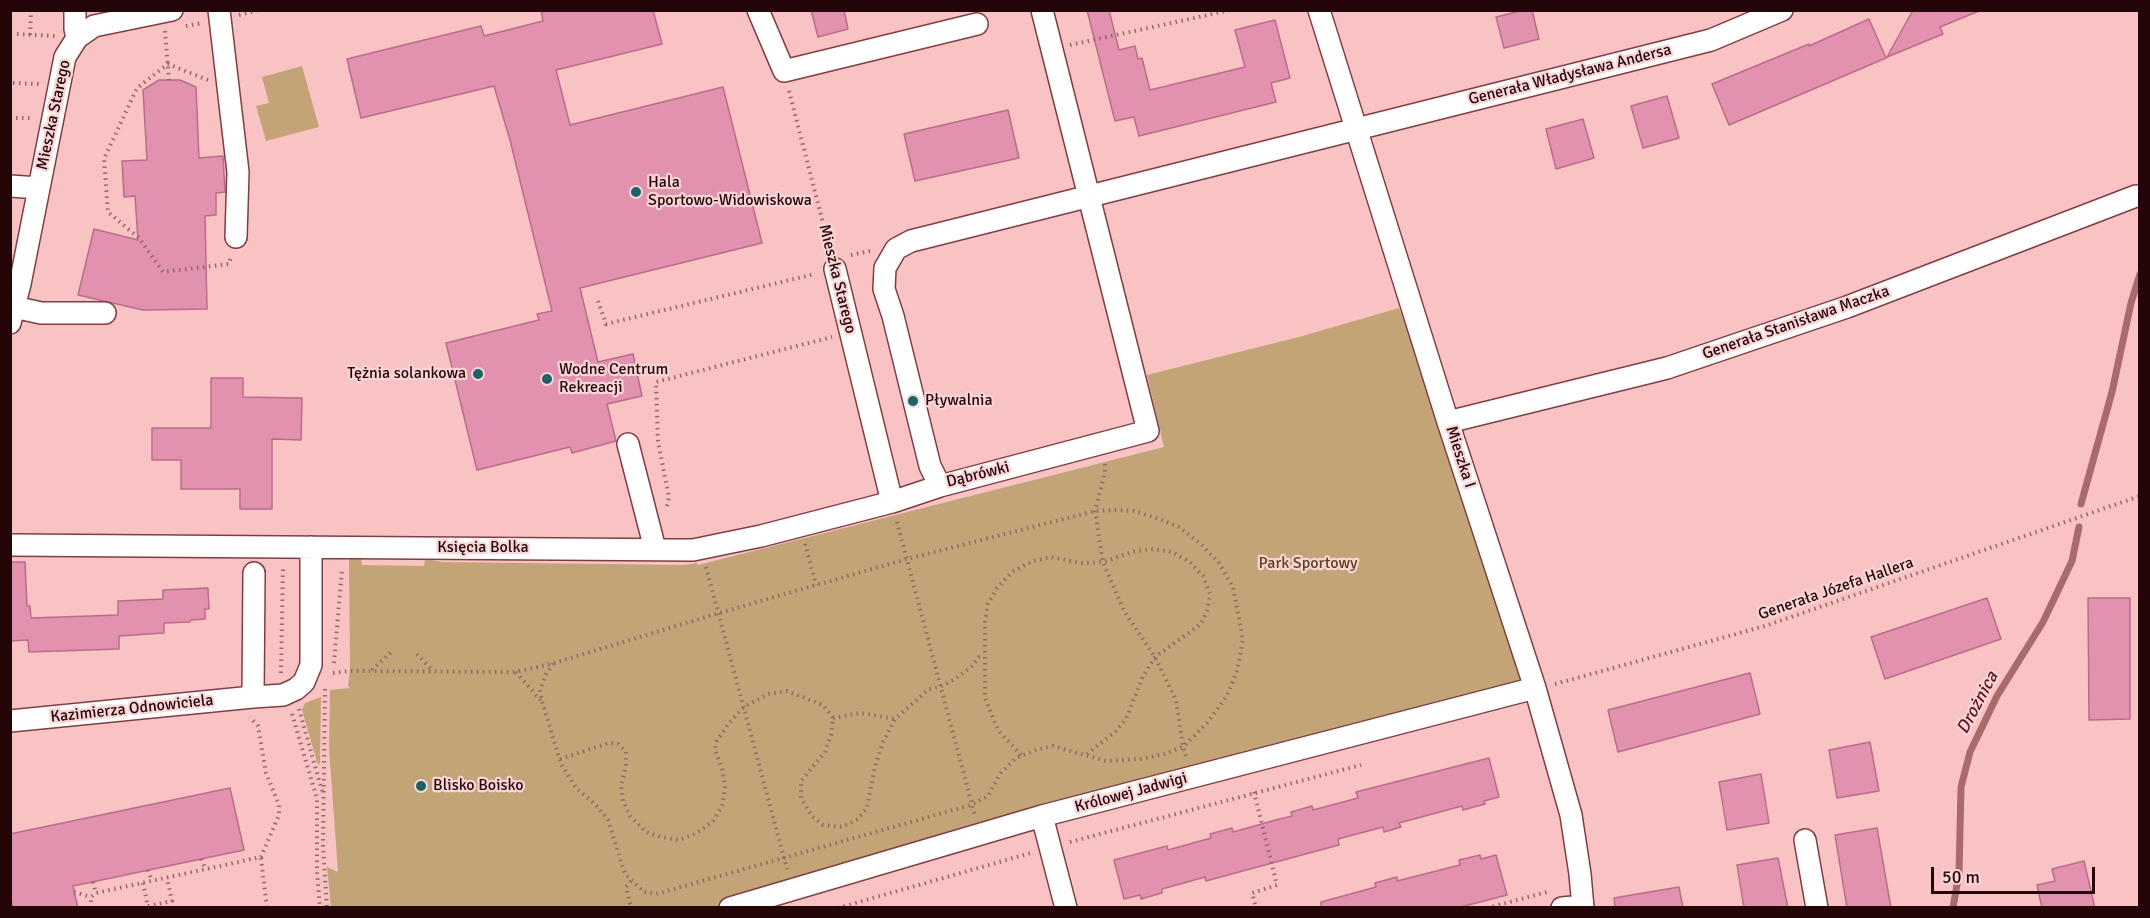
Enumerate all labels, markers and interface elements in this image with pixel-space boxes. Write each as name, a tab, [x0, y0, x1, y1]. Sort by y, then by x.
street label: Generała Władysława Andersa	[1467, 41, 1673, 109]
street label: Mieszka Starego	[33, 58, 75, 172]
place label: Hala Sportowo-Widowiskowa	[648, 173, 812, 211]
marker: Hala Sportowo-Widowiskowa	[629, 185, 643, 199]
street label: Mieszka Starego	[814, 222, 860, 336]
street label: Generała Stanisława Maczka	[1700, 282, 1892, 364]
place label: Wodne Centrum Rekreacji	[559, 360, 668, 398]
place label: Tężnia solankowa	[347, 364, 466, 384]
marker: Tężnia solankowa	[471, 367, 485, 381]
marker: Wodne Centrum Rekreacji	[540, 372, 554, 386]
place label: Pływalnia	[925, 391, 993, 411]
marker: Pływalnia	[906, 394, 920, 408]
street label: Mieszka I	[1441, 424, 1479, 490]
street label: Dąbrówki	[944, 458, 1012, 492]
street label: Księcia Bolka	[437, 538, 529, 558]
street label: Generała Józefa Hallera	[1756, 553, 1916, 625]
park label: Park Sportowy	[1259, 554, 1357, 574]
water label: Drożnica	[1953, 668, 2003, 738]
street label: Kazimierza Odnowiciela	[49, 691, 215, 727]
street label: Królowej Jadwigi	[1073, 769, 1189, 817]
place label: Blisko Boisko	[433, 776, 524, 796]
marker: Blisko Boisko	[414, 779, 428, 793]
scale bar	[1934, 855, 2098, 893]
text: 50 m	[1942, 866, 1980, 888]

